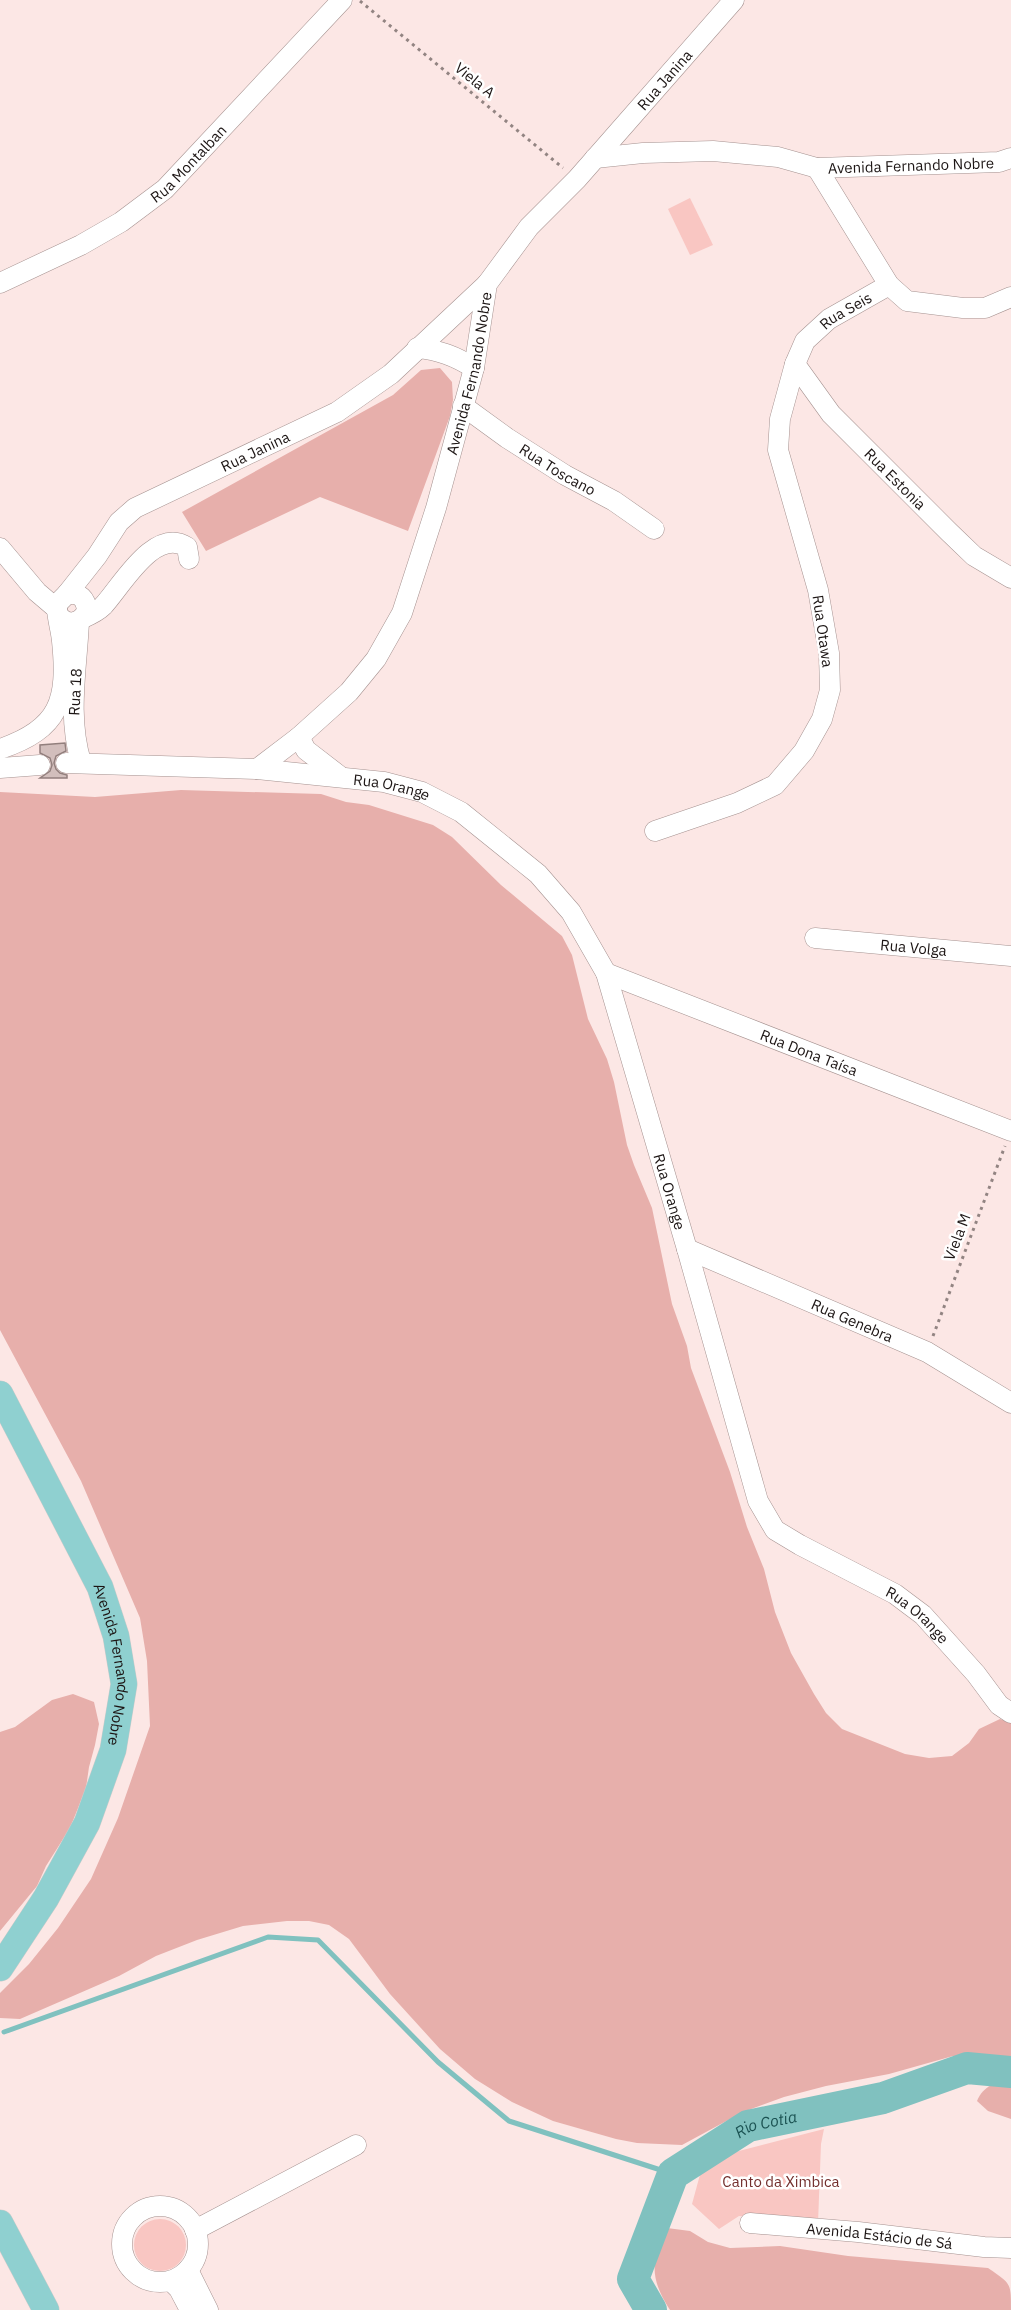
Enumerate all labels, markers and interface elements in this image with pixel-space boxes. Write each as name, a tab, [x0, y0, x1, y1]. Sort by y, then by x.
street label: Rua Janina	[633, 45, 696, 114]
street label: Viela A	[451, 58, 499, 102]
street label: Rua Montalban	[146, 120, 230, 206]
street label: Avenida Fernando Nobre	[827, 153, 994, 177]
street label: Rua Seis	[815, 287, 875, 333]
street label: Avenida Fernando Nobre	[441, 290, 495, 457]
street label: Rua Janina	[217, 426, 293, 475]
street label: Rua Toscano	[516, 439, 599, 499]
street label: Rua Estonia	[861, 444, 930, 513]
street label: Rua Otawa	[809, 594, 837, 668]
street label: Rua 18	[64, 668, 86, 716]
street label: Rua Orange	[352, 769, 434, 804]
street label: Rua Volga	[879, 935, 948, 960]
street label: Rua Dona Taísa	[758, 1025, 860, 1080]
street label: Rua Orange	[650, 1151, 690, 1232]
street label: Viela M	[939, 1211, 975, 1263]
street label: Rua Genebra	[809, 1294, 896, 1346]
street label: Avenida Fernando Nobre	[90, 1581, 133, 1747]
street label: Rua Orange	[883, 1582, 953, 1647]
water label: Rio Cotia	[731, 2106, 799, 2142]
park label: Canto da Ximbica	[722, 2172, 840, 2191]
street label: Avenida Estácio de Sá	[805, 2218, 954, 2253]

